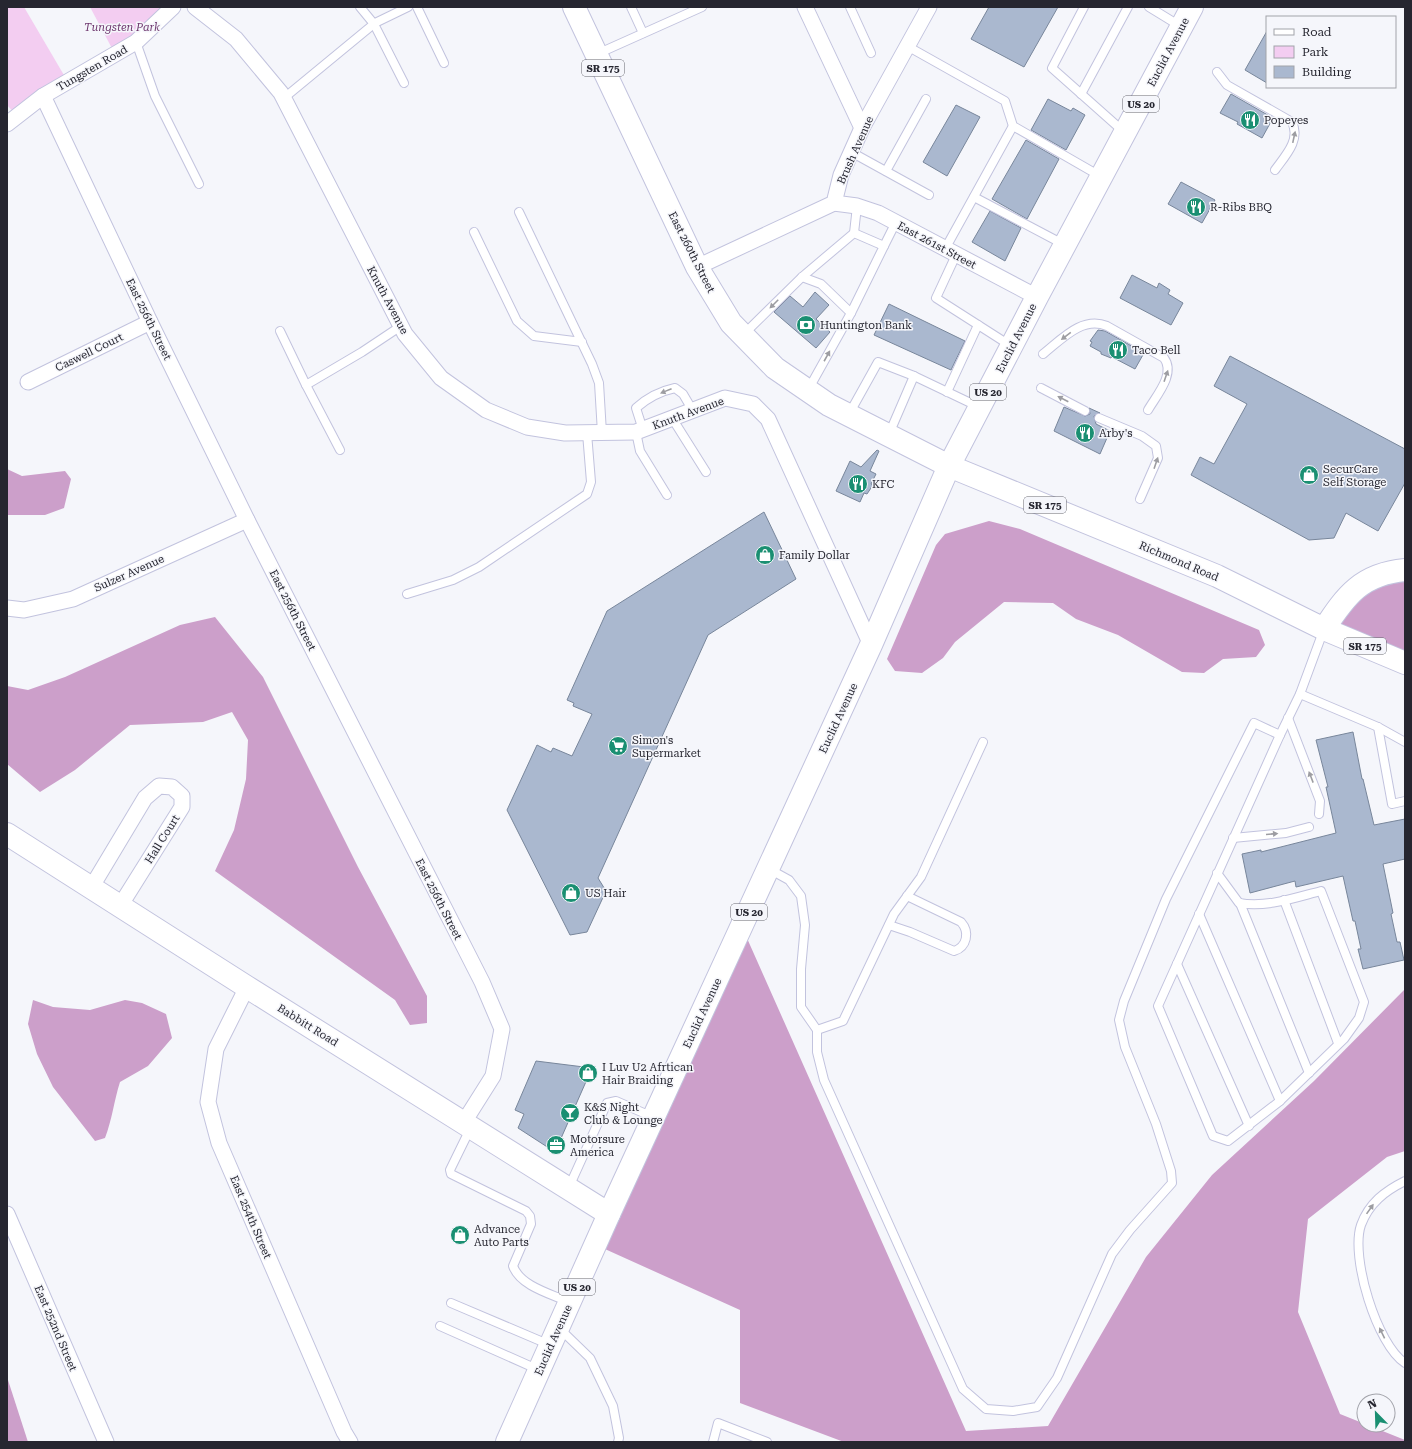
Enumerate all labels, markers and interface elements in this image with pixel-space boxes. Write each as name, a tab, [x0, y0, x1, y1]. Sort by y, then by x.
street label: Euclid Avenue	[1145, 16, 1192, 89]
legend	[1266, 16, 1396, 88]
park label: Tungsten Park	[84, 21, 160, 34]
text: Road	[1302, 25, 1332, 39]
street label: Tungsten Road	[55, 43, 130, 94]
text: Park	[1302, 45, 1329, 59]
road number: SR 175	[582, 60, 624, 76]
text: Building	[1302, 65, 1351, 79]
road number: US 20	[1123, 96, 1159, 112]
restaurant icon: Popeyes	[1239, 109, 1261, 131]
street label: Brush Avenue	[835, 114, 876, 186]
place label: Popeyes	[1264, 114, 1308, 127]
one-way arrow	[1291, 131, 1297, 143]
restaurant icon: R-Ribs BBQ	[1185, 196, 1207, 218]
place label: R-Ribs BBQ	[1210, 201, 1272, 214]
street label: East 260th Street	[666, 210, 718, 295]
street label: East 261st Street	[895, 219, 978, 272]
street label: Knuth Avenue	[364, 264, 411, 337]
street label: East 256th Street	[123, 276, 174, 362]
one-way arrow	[769, 299, 779, 309]
street label: Euclid Avenue	[993, 301, 1040, 375]
bank icon: Huntington Bank	[795, 314, 817, 336]
place label: Huntington Bank	[820, 319, 912, 332]
street label: Caswell Court	[53, 330, 125, 374]
one-way arrow	[1061, 332, 1072, 340]
restaurant icon: Taco Bell	[1107, 339, 1129, 361]
place label: Taco Bell	[1132, 344, 1181, 357]
one-way arrow	[824, 351, 831, 362]
one-way arrow	[1163, 369, 1169, 381]
road number: US 20	[970, 384, 1006, 400]
one-way arrow	[659, 389, 671, 395]
street label: Knuth Avenue	[651, 394, 726, 432]
one-way arrow	[1057, 396, 1069, 403]
restaurant icon: Arby's	[1074, 422, 1096, 444]
place label: Arby's	[1099, 427, 1132, 440]
one-way arrow	[1153, 457, 1159, 469]
place label: SecurCare Self Storage	[1323, 463, 1386, 489]
shop icon: SecurCare Self Storage	[1298, 464, 1320, 486]
restaurant icon: KFC	[847, 473, 869, 495]
place label: KFC	[872, 478, 895, 491]
road number: SR 175	[1024, 497, 1066, 513]
street label: Richmond Road	[1137, 539, 1221, 584]
shop icon: Family Dollar	[754, 544, 776, 566]
place label: Family Dollar	[779, 549, 850, 562]
street label: Sulzer Avenue	[92, 552, 166, 595]
street label: East 256th Street	[267, 568, 319, 653]
road number: SR 175	[1344, 638, 1386, 654]
street label: Euclid Avenue	[816, 681, 860, 755]
place label: Simon's Supermarket	[632, 734, 701, 760]
supermarket icon: Simon's Supermarket	[607, 735, 629, 757]
one-way arrow	[1308, 771, 1314, 783]
street label: Hall Court	[142, 813, 182, 866]
one-way arrow	[1265, 831, 1278, 838]
street label: East 256th Street	[413, 857, 465, 942]
shop icon: US Hair	[560, 882, 582, 904]
place label: US Hair	[585, 887, 627, 900]
road number: US 20	[731, 904, 767, 920]
street label: Euclid Avenue	[680, 976, 724, 1050]
street label: Babbitt Road	[275, 1002, 340, 1049]
place label: I Luv U2 Afrtican Hair Braiding	[602, 1061, 693, 1087]
shop icon: I Luv U2 Afrtican Hair Braiding	[577, 1062, 599, 1084]
place label: K&S Night Club & Lounge	[584, 1101, 663, 1127]
bar icon: K&S Night Club & Lounge	[559, 1102, 581, 1124]
place label: Motorsure America	[570, 1133, 625, 1159]
office icon: Motorsure America	[545, 1134, 567, 1156]
street label: East 254th Street	[227, 1174, 274, 1261]
one-way arrow	[1366, 1203, 1374, 1214]
place label: Advance Auto Parts	[474, 1223, 529, 1249]
shop icon: Advance Auto Parts	[449, 1224, 471, 1246]
road number: US 20	[559, 1279, 595, 1295]
street label: East 252nd Street	[32, 1283, 80, 1373]
street label: Euclid Avenue	[532, 1303, 575, 1378]
one-way arrow	[1379, 1327, 1385, 1338]
north arrow	[1356, 1393, 1396, 1433]
text: N	[1366, 1396, 1379, 1412]

